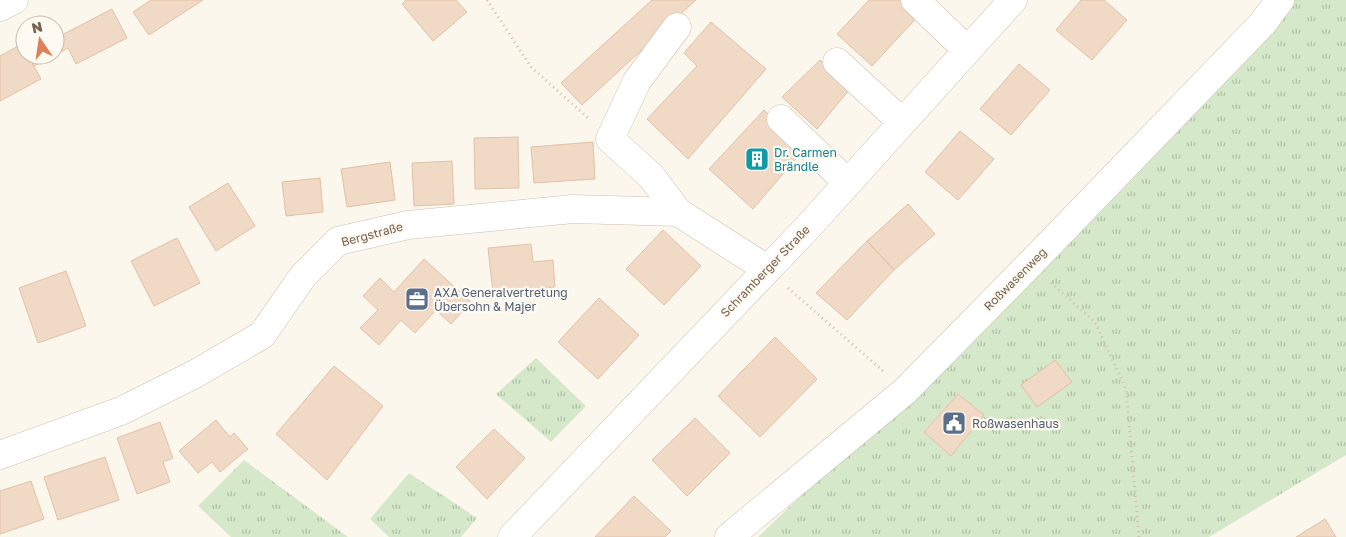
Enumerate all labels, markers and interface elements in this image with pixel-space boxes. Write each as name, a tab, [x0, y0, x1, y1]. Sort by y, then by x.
north arrow	[15, 15, 65, 65]
text: N	[30, 17, 44, 36]
place label: Dr. Carmen Brändle	[774, 145, 837, 174]
building icon: Dr. Carmen Brändle	[744, 146, 770, 172]
street label: Bergstraße	[339, 219, 405, 249]
street label: Schramberger Straße	[717, 222, 813, 320]
street label: Roßwasenweg	[980, 244, 1050, 314]
place label: AXA Generalvertretung Übersohn & Majer	[434, 285, 568, 314]
office icon: AXA Generalvertretung Übersohn & Majer	[404, 286, 430, 312]
public building icon: Roßwasenhaus	[941, 410, 967, 436]
place label: Roßwasenhaus	[972, 416, 1059, 431]

